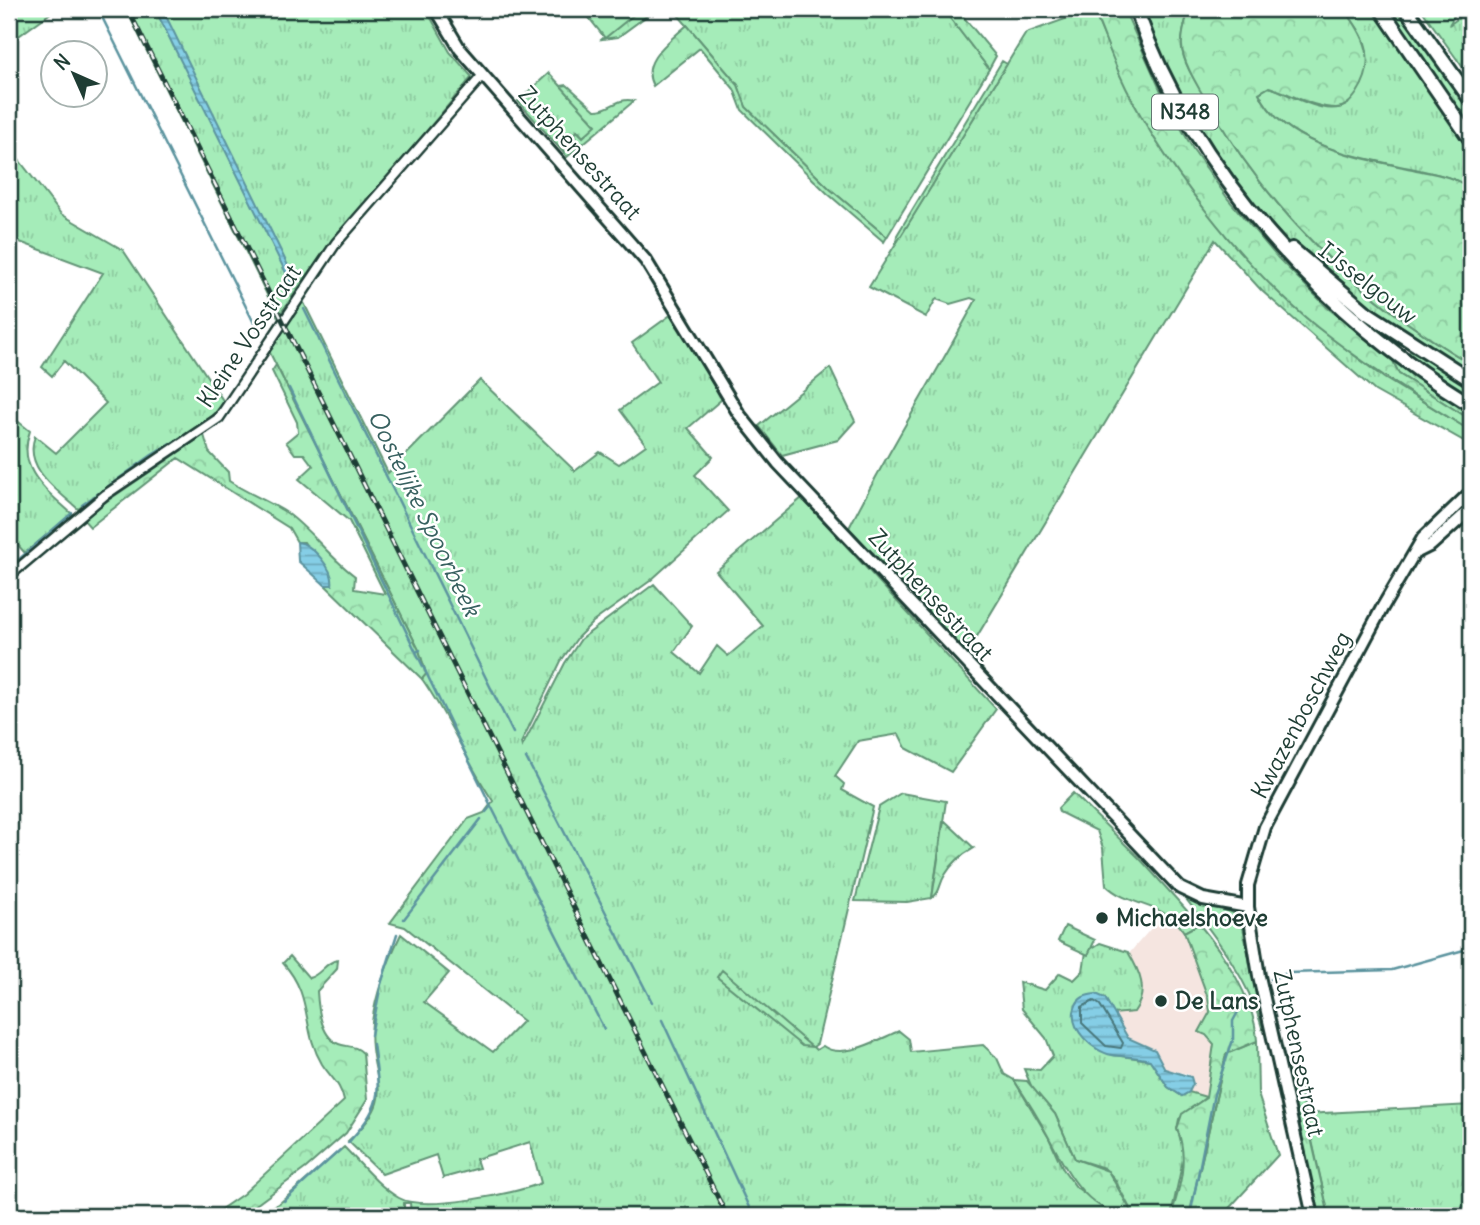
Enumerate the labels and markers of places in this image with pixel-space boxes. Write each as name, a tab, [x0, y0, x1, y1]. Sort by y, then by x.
place label: Michaelshoeve	[1116, 903, 1268, 932]
marker: Michaelshoeve	[1094, 910, 1110, 926]
place label: De Lans	[1175, 986, 1258, 1015]
marker: De Lans	[1153, 993, 1169, 1009]

